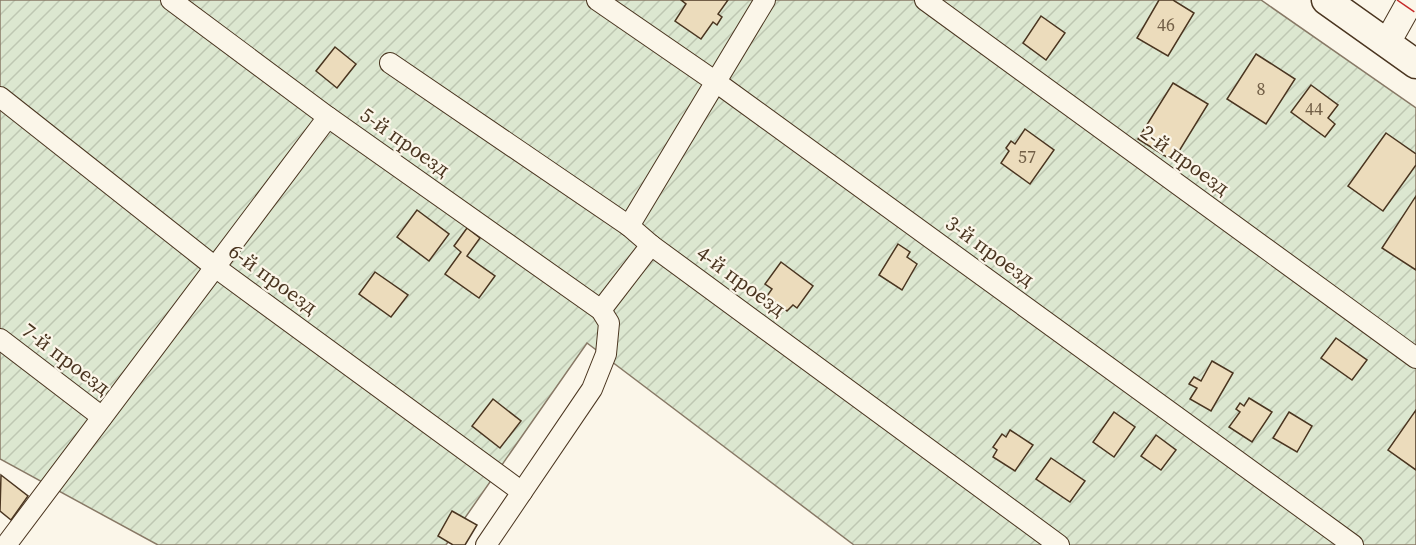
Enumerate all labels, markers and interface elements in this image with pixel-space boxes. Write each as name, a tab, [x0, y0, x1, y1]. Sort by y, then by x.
house number: 46	[1157, 12, 1175, 37]
house number: 8	[1257, 76, 1266, 101]
house number: 44	[1305, 96, 1323, 121]
street label: 5-й проезд	[354, 100, 456, 183]
street label: 2-й проезд	[1135, 117, 1236, 202]
house number: 57	[1018, 144, 1036, 169]
street label: 3-й проезд	[940, 208, 1041, 293]
street label: 6-й проезд	[223, 236, 324, 321]
street label: 4-й проезд	[691, 238, 792, 323]
street label: 7-й проезд	[16, 316, 117, 401]

